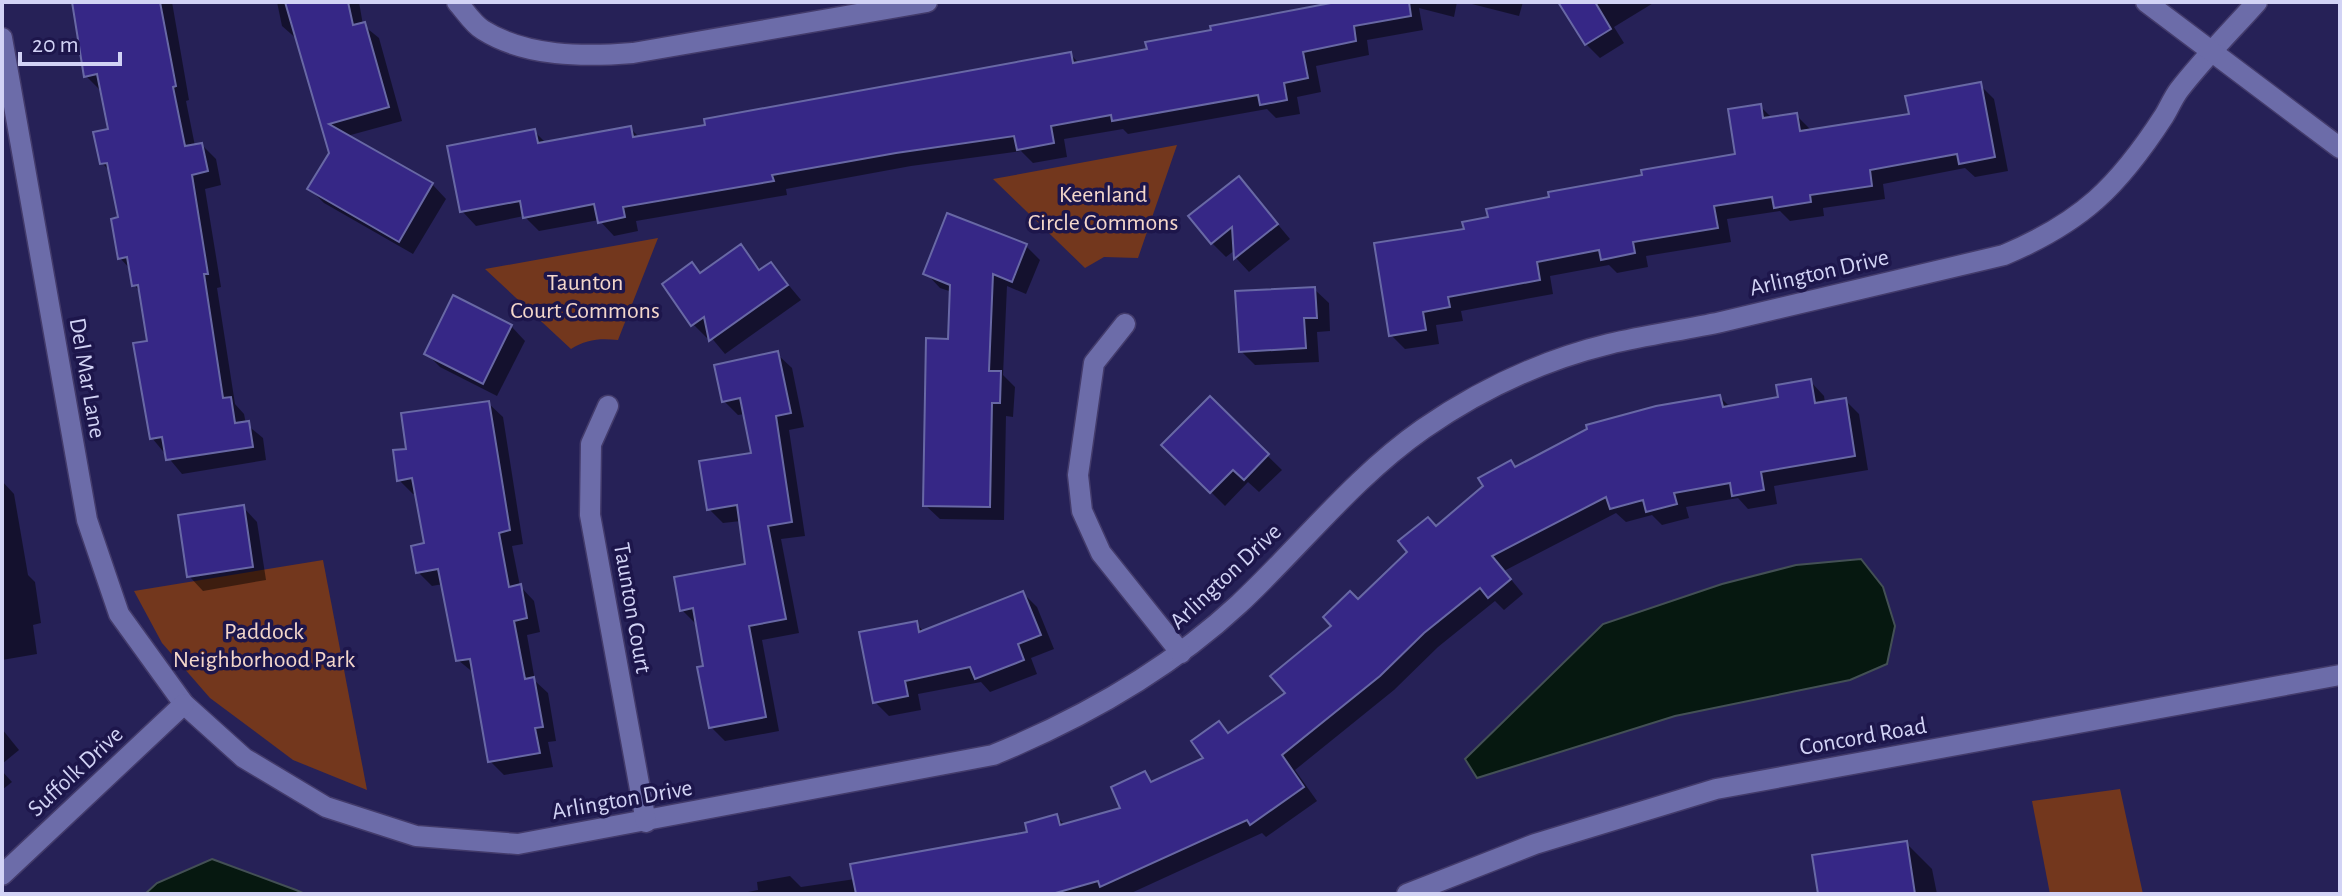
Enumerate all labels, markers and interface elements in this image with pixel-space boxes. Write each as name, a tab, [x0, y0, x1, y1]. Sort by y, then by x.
scale bar	[20, 16, 120, 66]
text: 20 m	[32, 33, 79, 57]
park label: Keenland Circle Commons	[1028, 183, 1178, 235]
street label: Arlington Drive	[1747, 245, 1891, 301]
park label: Taunton Court Commons	[510, 271, 660, 323]
street label: Del Mar Lane	[65, 316, 109, 440]
street label: Arlington Drive	[1165, 519, 1286, 634]
street label: Taunton Court	[609, 541, 655, 676]
park label: Paddock Neighborhood Park	[173, 620, 355, 672]
street label: Concord Road	[1798, 714, 1929, 760]
street label: Suffolk Drive	[24, 722, 128, 821]
street label: Arlington Drive	[550, 776, 694, 824]

